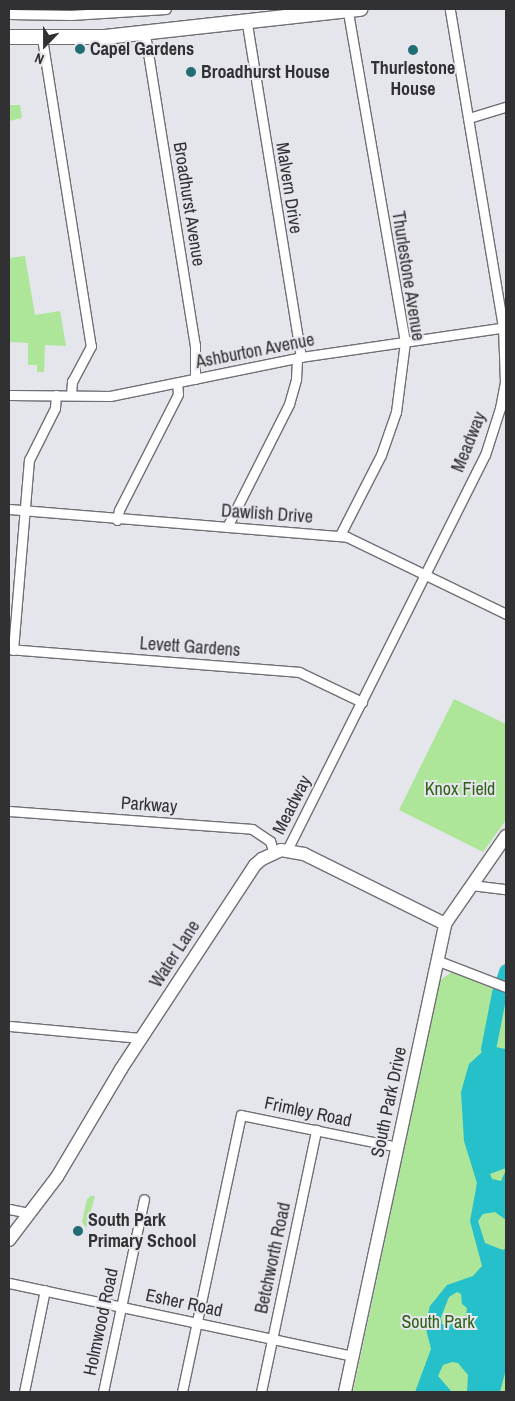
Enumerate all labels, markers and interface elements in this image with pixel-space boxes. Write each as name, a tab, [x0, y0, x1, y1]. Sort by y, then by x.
north arrow	[20, 20, 70, 70]
place label: Capel Gardens	[90, 38, 194, 60]
marker: Capel Gardens	[74, 43, 86, 55]
marker: Thurlestone House	[407, 44, 419, 56]
text: N	[32, 49, 47, 69]
place label: Thurlestone House	[371, 58, 455, 100]
place label: Broadhurst House	[201, 61, 330, 83]
marker: Broadhurst House	[185, 66, 197, 78]
street label: Broadhurst Avenue	[168, 140, 210, 268]
street label: Malvern Drive	[271, 141, 307, 235]
street label: Thurlestone Avenue	[387, 209, 429, 343]
street label: Ashburton Avenue	[193, 329, 317, 373]
street label: Meadway	[447, 409, 491, 475]
street label: Dawlish Drive	[220, 500, 314, 528]
street label: Levett Gardens	[139, 633, 241, 661]
street label: Meadway	[268, 772, 316, 838]
park label: Knox Field	[425, 778, 495, 800]
street label: Parkway	[120, 792, 178, 818]
street label: Water Lane	[145, 916, 205, 992]
street label: South Park Drive	[367, 1045, 411, 1159]
street label: Frimley Road	[262, 1092, 354, 1132]
street label: Betchworth Road	[251, 1200, 295, 1316]
place label: South Park Primary School	[88, 1210, 196, 1252]
marker: South Park Primary School	[72, 1225, 84, 1237]
street label: Holmwood Road	[79, 1266, 123, 1378]
street label: Esher Road	[144, 1284, 224, 1322]
park label: South Park	[401, 1311, 475, 1333]

